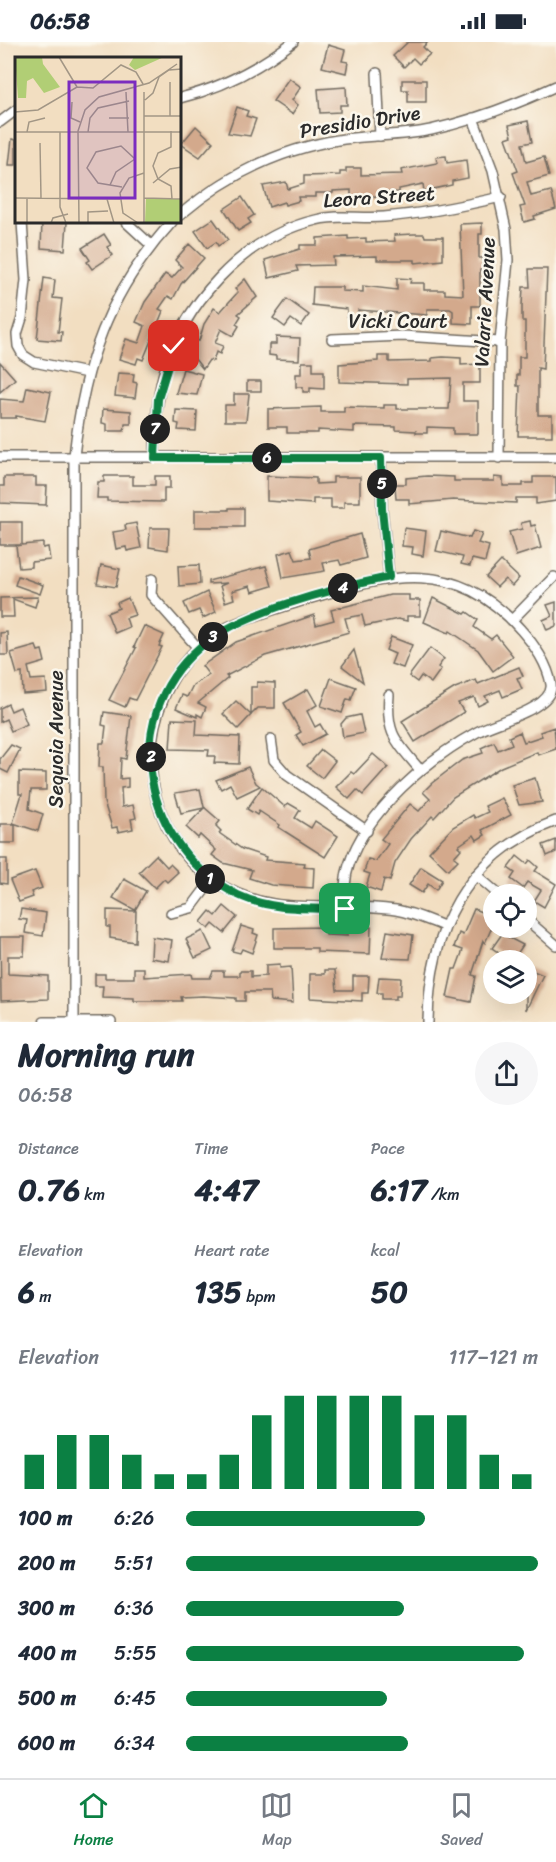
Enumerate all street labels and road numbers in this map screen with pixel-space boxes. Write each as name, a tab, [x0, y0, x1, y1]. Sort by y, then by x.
street label: Presidio Drive	[297, 95, 423, 149]
street label: Leora Street	[322, 176, 436, 218]
street label: Valarie Avenue	[464, 236, 506, 368]
street label: Vicki Court	[349, 304, 448, 339]
street label: Sequoia Avenue	[39, 670, 74, 808]

